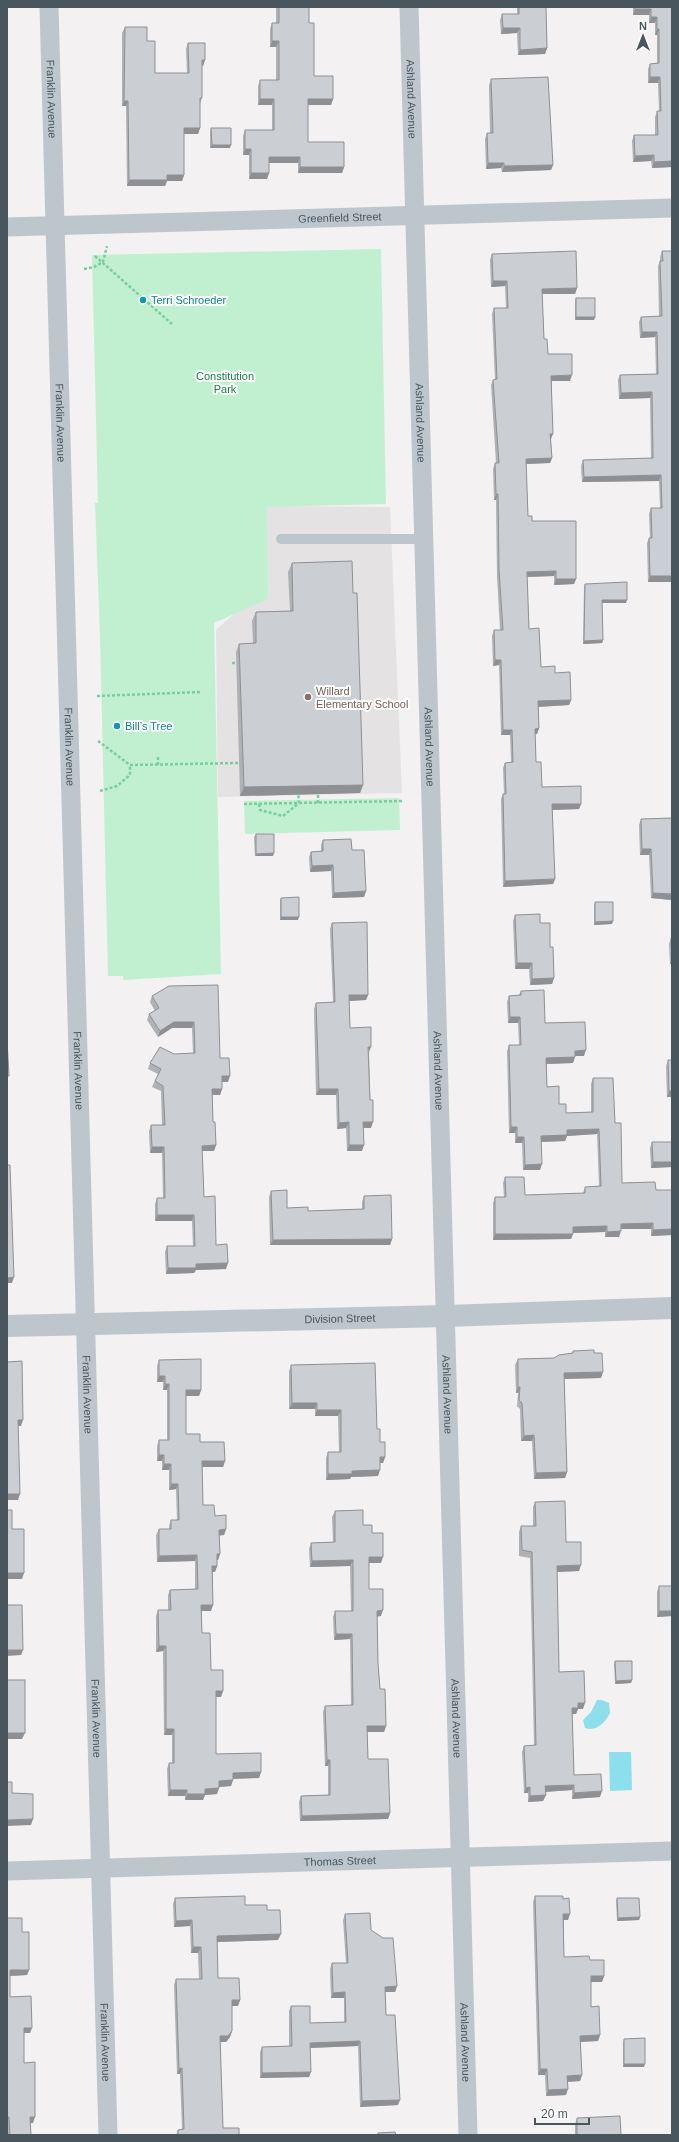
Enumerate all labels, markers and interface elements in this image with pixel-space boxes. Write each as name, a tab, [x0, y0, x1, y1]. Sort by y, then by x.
north arrow	[623, 16, 663, 56]
text: N	[639, 20, 647, 32]
street label: Franklin Avenue	[44, 59, 59, 139]
street label: Ashland Avenue	[404, 59, 419, 139]
street label: Greenfield Street	[298, 210, 382, 225]
place label: Terri Schroeder	[151, 294, 227, 306]
marker: Terri Schroeder	[138, 295, 148, 305]
park label: Constitution Park	[196, 370, 254, 395]
street label: Franklin Avenue	[53, 383, 68, 462]
street label: Ashland Avenue	[413, 383, 428, 463]
place label: Willard Elementary School	[316, 685, 408, 710]
marker: Willard Elementary School	[303, 692, 313, 702]
street label: Franklin Avenue	[62, 707, 77, 786]
street label: Ashland Avenue	[422, 707, 437, 787]
place label: Bill’s Tree	[125, 720, 172, 732]
marker: Bill’s Tree	[112, 721, 122, 731]
street label: Franklin Avenue	[71, 1031, 86, 1110]
street label: Ashland Avenue	[431, 1031, 446, 1110]
street label: Division Street	[304, 1312, 376, 1325]
street label: Franklin Avenue	[80, 1355, 95, 1434]
street label: Ashland Avenue	[440, 1355, 455, 1434]
street label: Ashland Avenue	[449, 1678, 464, 1758]
street label: Franklin Avenue	[89, 1679, 104, 1758]
street label: Thomas Street	[304, 1854, 376, 1868]
street label: Ashland Avenue	[458, 2002, 473, 2082]
street label: Franklin Avenue	[98, 2003, 113, 2082]
scale bar	[535, 2100, 589, 2126]
text: 20 m	[541, 2107, 568, 2121]

